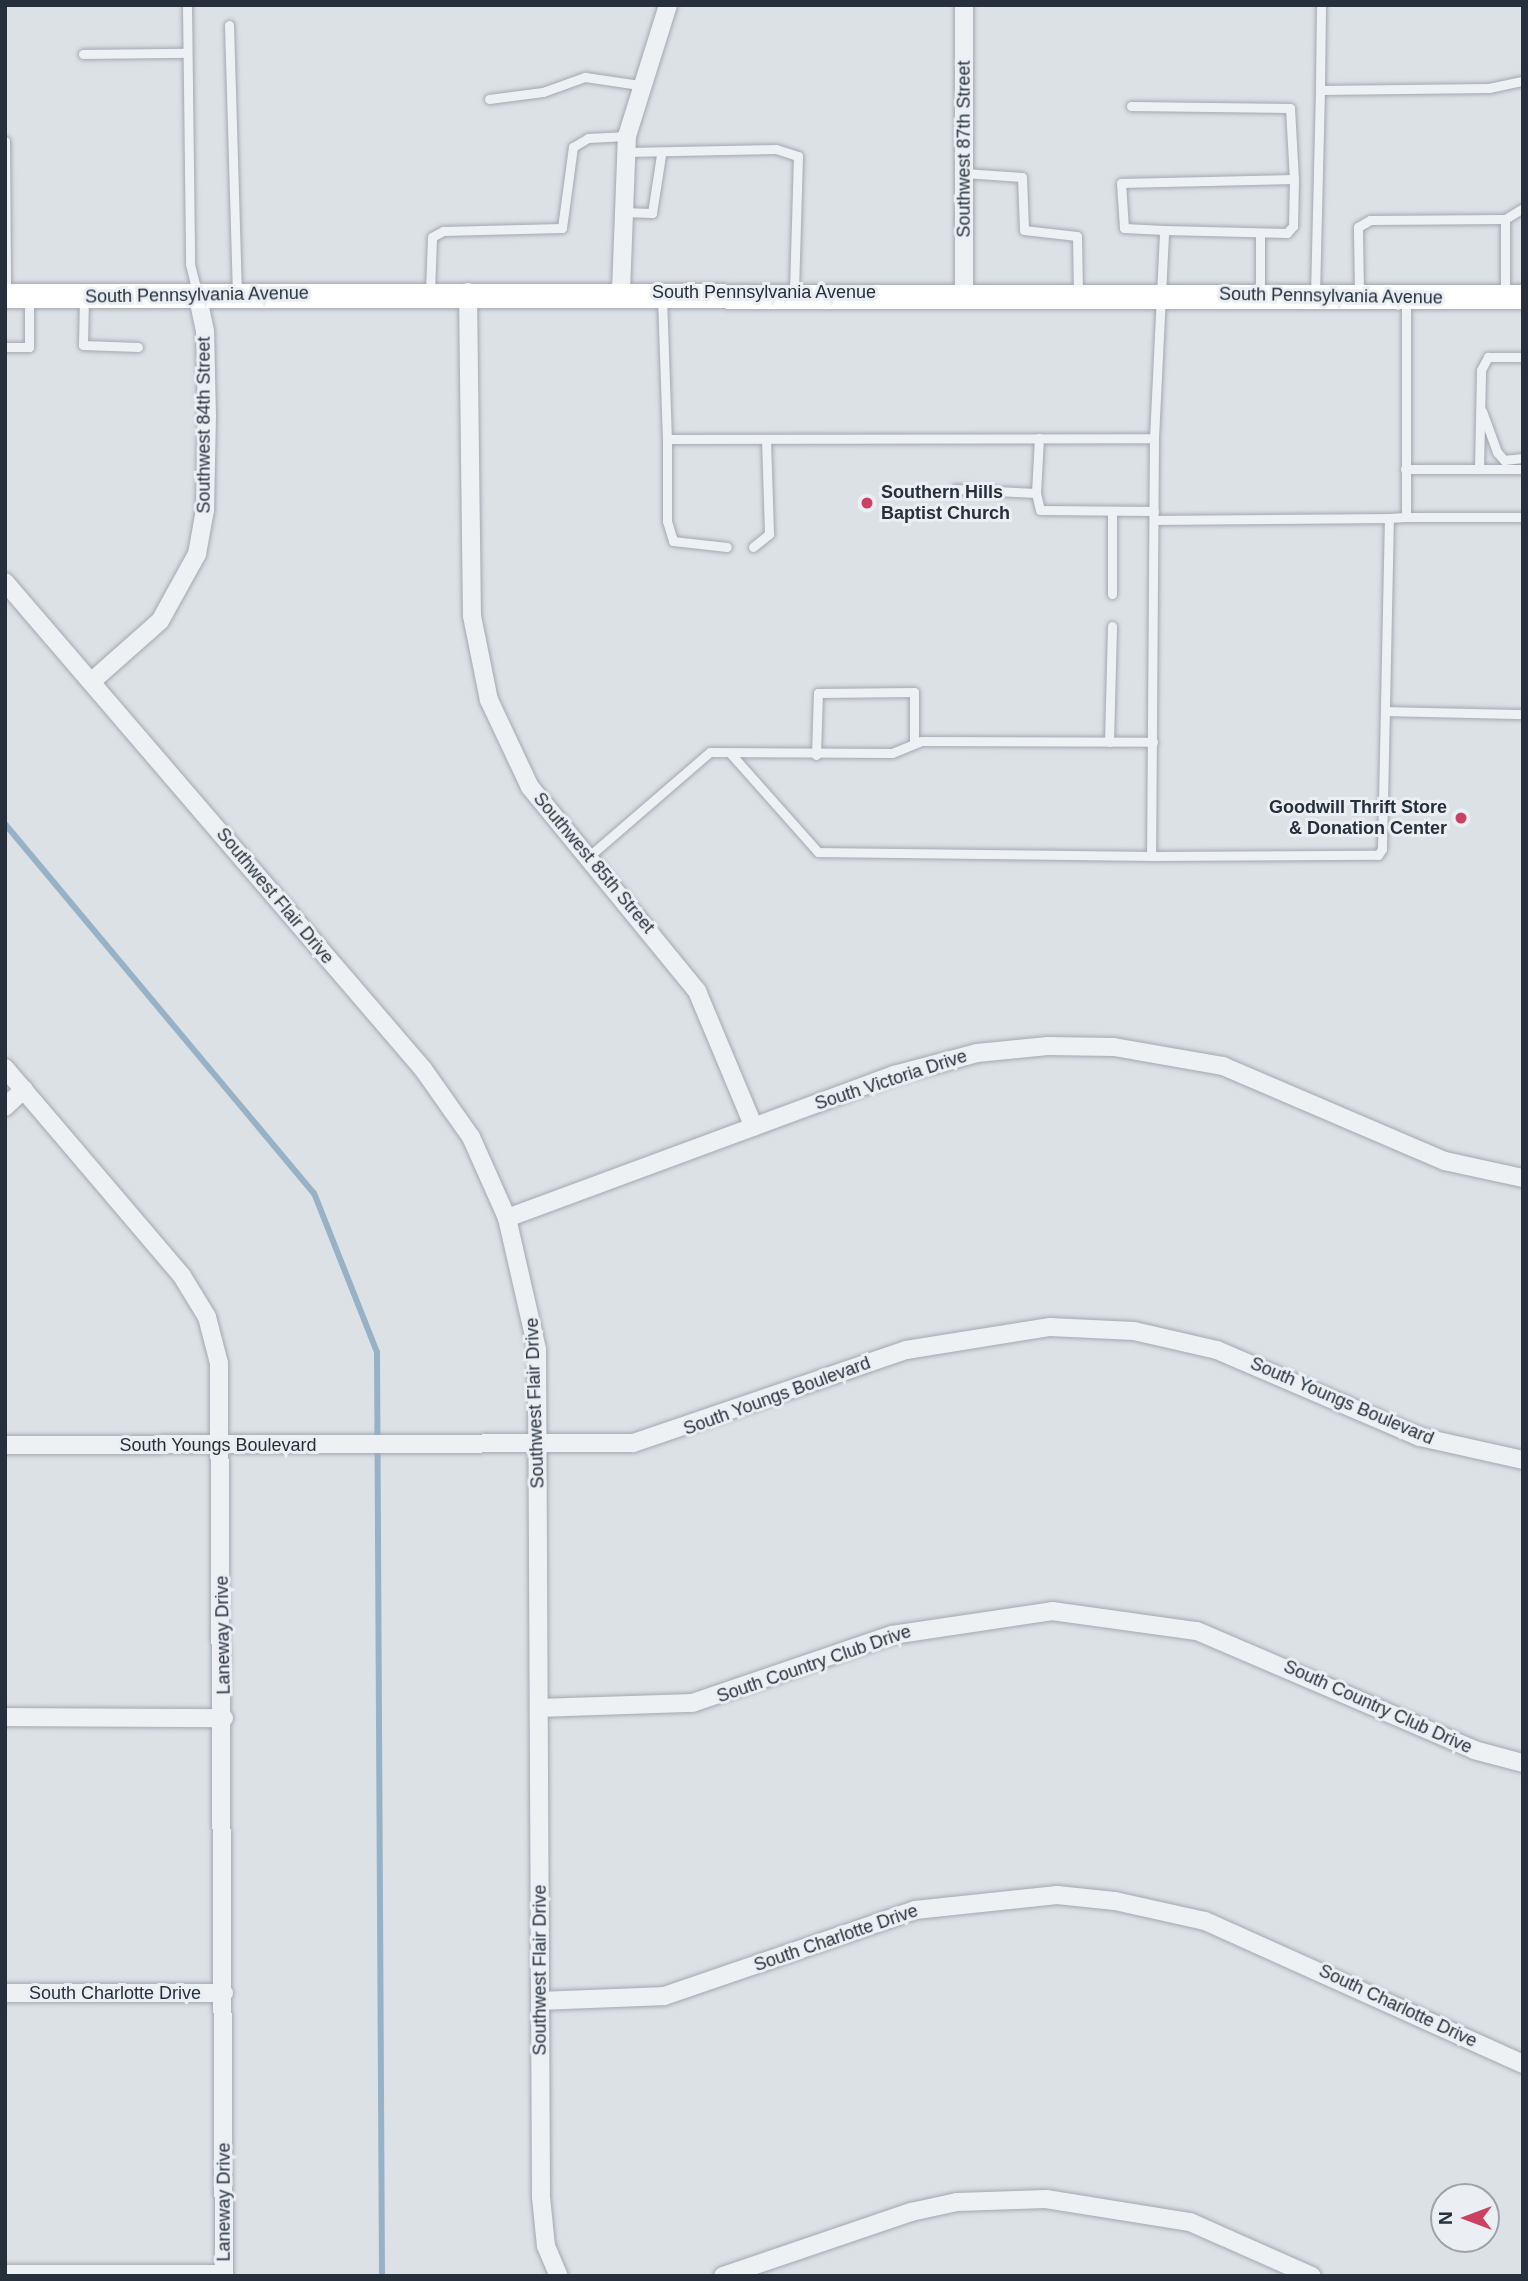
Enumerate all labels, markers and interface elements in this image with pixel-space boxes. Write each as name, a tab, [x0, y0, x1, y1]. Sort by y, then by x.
street label: Southwest 87th Street	[953, 60, 975, 238]
street label: South Pennsylvania Avenue	[652, 281, 876, 303]
street label: South Pennsylvania Avenue	[84, 282, 310, 308]
street label: South Pennsylvania Avenue	[1218, 283, 1444, 309]
street label: Southwest 84th Street	[193, 336, 215, 514]
place label: Southern Hills Baptist Church	[881, 482, 1010, 524]
marker: Southern Hills Baptist Church	[859, 495, 875, 511]
street label: Southwest 85th Street	[529, 788, 659, 938]
place label: Goodwill Thrift Store & Donation Center	[1269, 797, 1447, 840]
marker: Goodwill Thrift Store & Donation Center	[1453, 810, 1469, 826]
street label: Southwest Flair Drive	[212, 824, 338, 968]
street label: South Victoria Drive	[812, 1045, 970, 1115]
street label: Southwest Flair Drive	[521, 1317, 549, 1489]
street label: South Youngs Boulevard	[681, 1352, 873, 1440]
street label: South Youngs Boulevard	[1247, 1352, 1437, 1450]
street label: South Youngs Boulevard	[119, 1434, 317, 1456]
street label: Laneway Drive	[211, 1575, 235, 1695]
street label: South Country Club Drive	[714, 1621, 914, 1707]
street label: South Country Club Drive	[1280, 1656, 1476, 1758]
street label: Southwest Flair Drive	[529, 1884, 551, 2056]
street label: South Charlotte Drive	[751, 1900, 921, 1976]
street label: South Charlotte Drive	[1315, 1960, 1481, 2052]
street label: South Charlotte Drive	[29, 1982, 201, 2004]
street label: Laneway Drive	[213, 2142, 235, 2262]
north arrow	[1430, 2183, 1500, 2253]
text: N	[1435, 2211, 1456, 2225]

